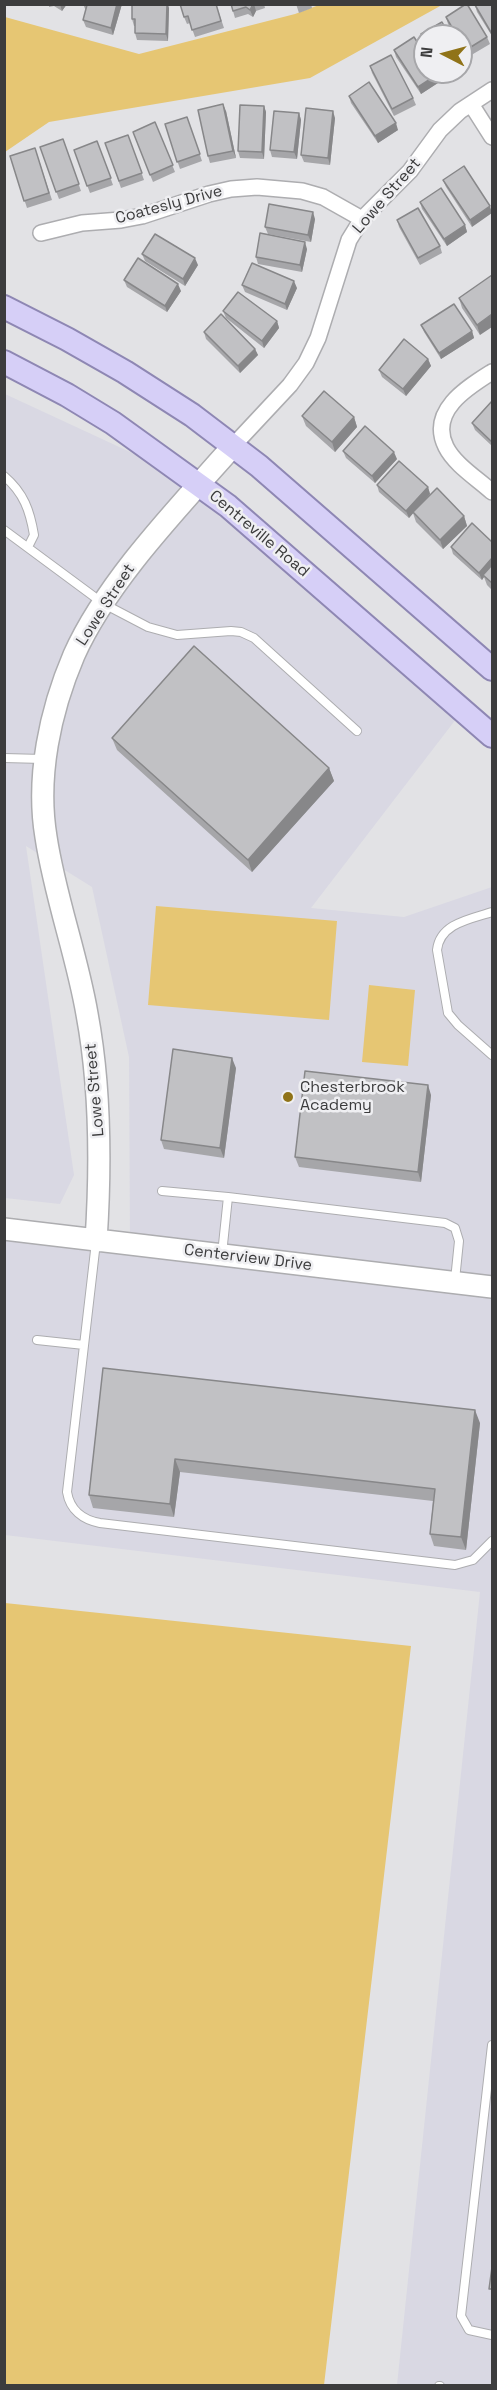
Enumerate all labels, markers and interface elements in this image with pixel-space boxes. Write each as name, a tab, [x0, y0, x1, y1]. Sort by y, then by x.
north arrow	[413, 24, 473, 84]
text: N	[416, 46, 438, 59]
street label: Lowe Street	[349, 154, 425, 238]
street label: Coatesly Drive	[113, 181, 225, 229]
street label: Centreville Road	[205, 487, 313, 581]
street label: Lowe Street	[72, 561, 140, 649]
street label: Lowe Street	[81, 1043, 109, 1137]
place label: Chesterbrook Academy	[300, 1078, 405, 1116]
marker: Chesterbrook Academy	[281, 1090, 295, 1104]
street label: Centerview Drive	[183, 1241, 313, 1275]

